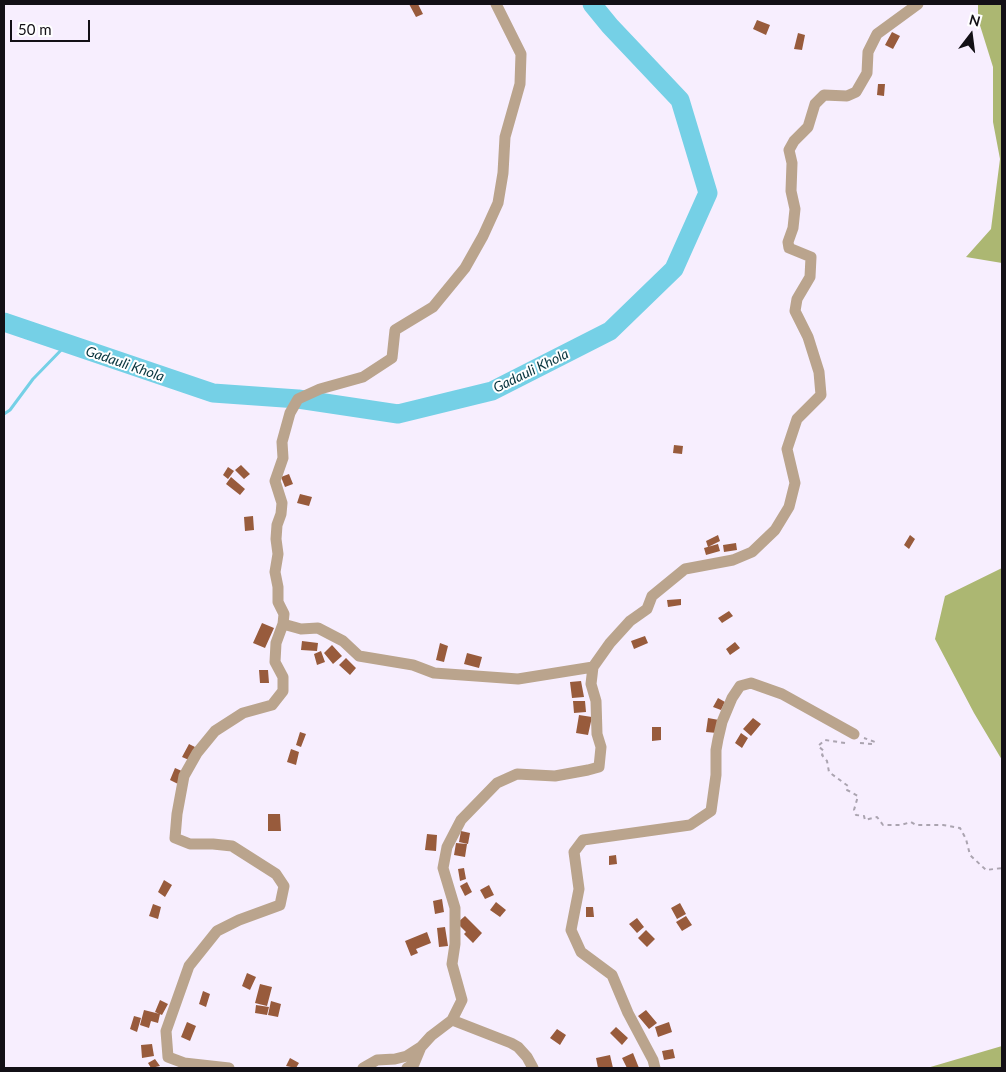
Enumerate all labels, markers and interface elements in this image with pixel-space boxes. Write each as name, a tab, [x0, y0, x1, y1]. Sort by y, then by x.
scale bar	[12, 10, 92, 42]
north arrow	[946, 10, 996, 60]
text: N	[968, 10, 982, 30]
text: 50 m	[18, 20, 52, 38]
water label: Gadauli Khola	[84, 343, 166, 385]
water label: Gadauli Khola	[491, 346, 571, 396]

